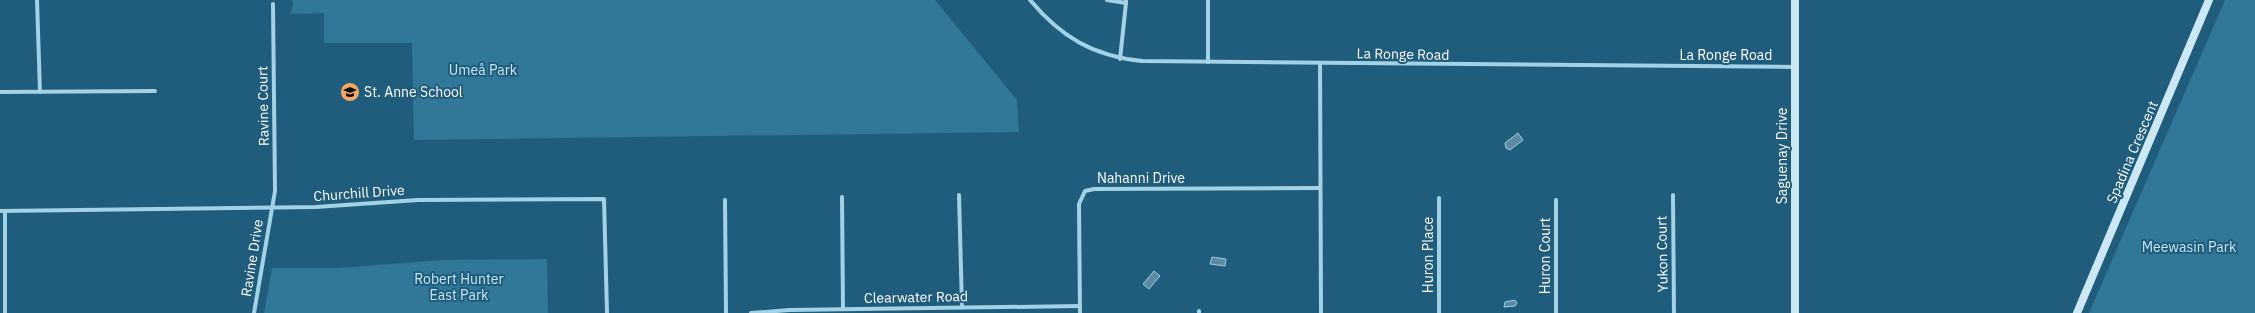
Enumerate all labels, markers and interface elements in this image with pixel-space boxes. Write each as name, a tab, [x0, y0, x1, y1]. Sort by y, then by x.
street label: La Ronge Road	[1356, 44, 1450, 64]
street label: La Ronge Road	[1680, 46, 1772, 64]
park label: Umeå Park	[449, 61, 518, 79]
street label: Ravine Court	[253, 66, 273, 146]
school or university icon: St. Anne School	[339, 81, 361, 103]
place label: St. Anne School	[364, 83, 463, 101]
street label: Spadina Crescent	[2102, 98, 2162, 206]
street label: Saguenay Drive	[1773, 107, 1791, 204]
street label: Nahanni Drive	[1097, 169, 1185, 187]
street label: Churchill Drive	[313, 181, 406, 205]
street label: Yukon Court	[1652, 215, 1672, 292]
street label: Huron Place	[1419, 216, 1437, 293]
street label: Ravine Drive	[237, 218, 267, 298]
street label: Huron Court	[1536, 218, 1554, 294]
park label: Meewasin Park	[2142, 238, 2237, 256]
park label: Robert Hunter East Park	[414, 270, 504, 304]
street label: Clearwater Road	[864, 287, 968, 307]

